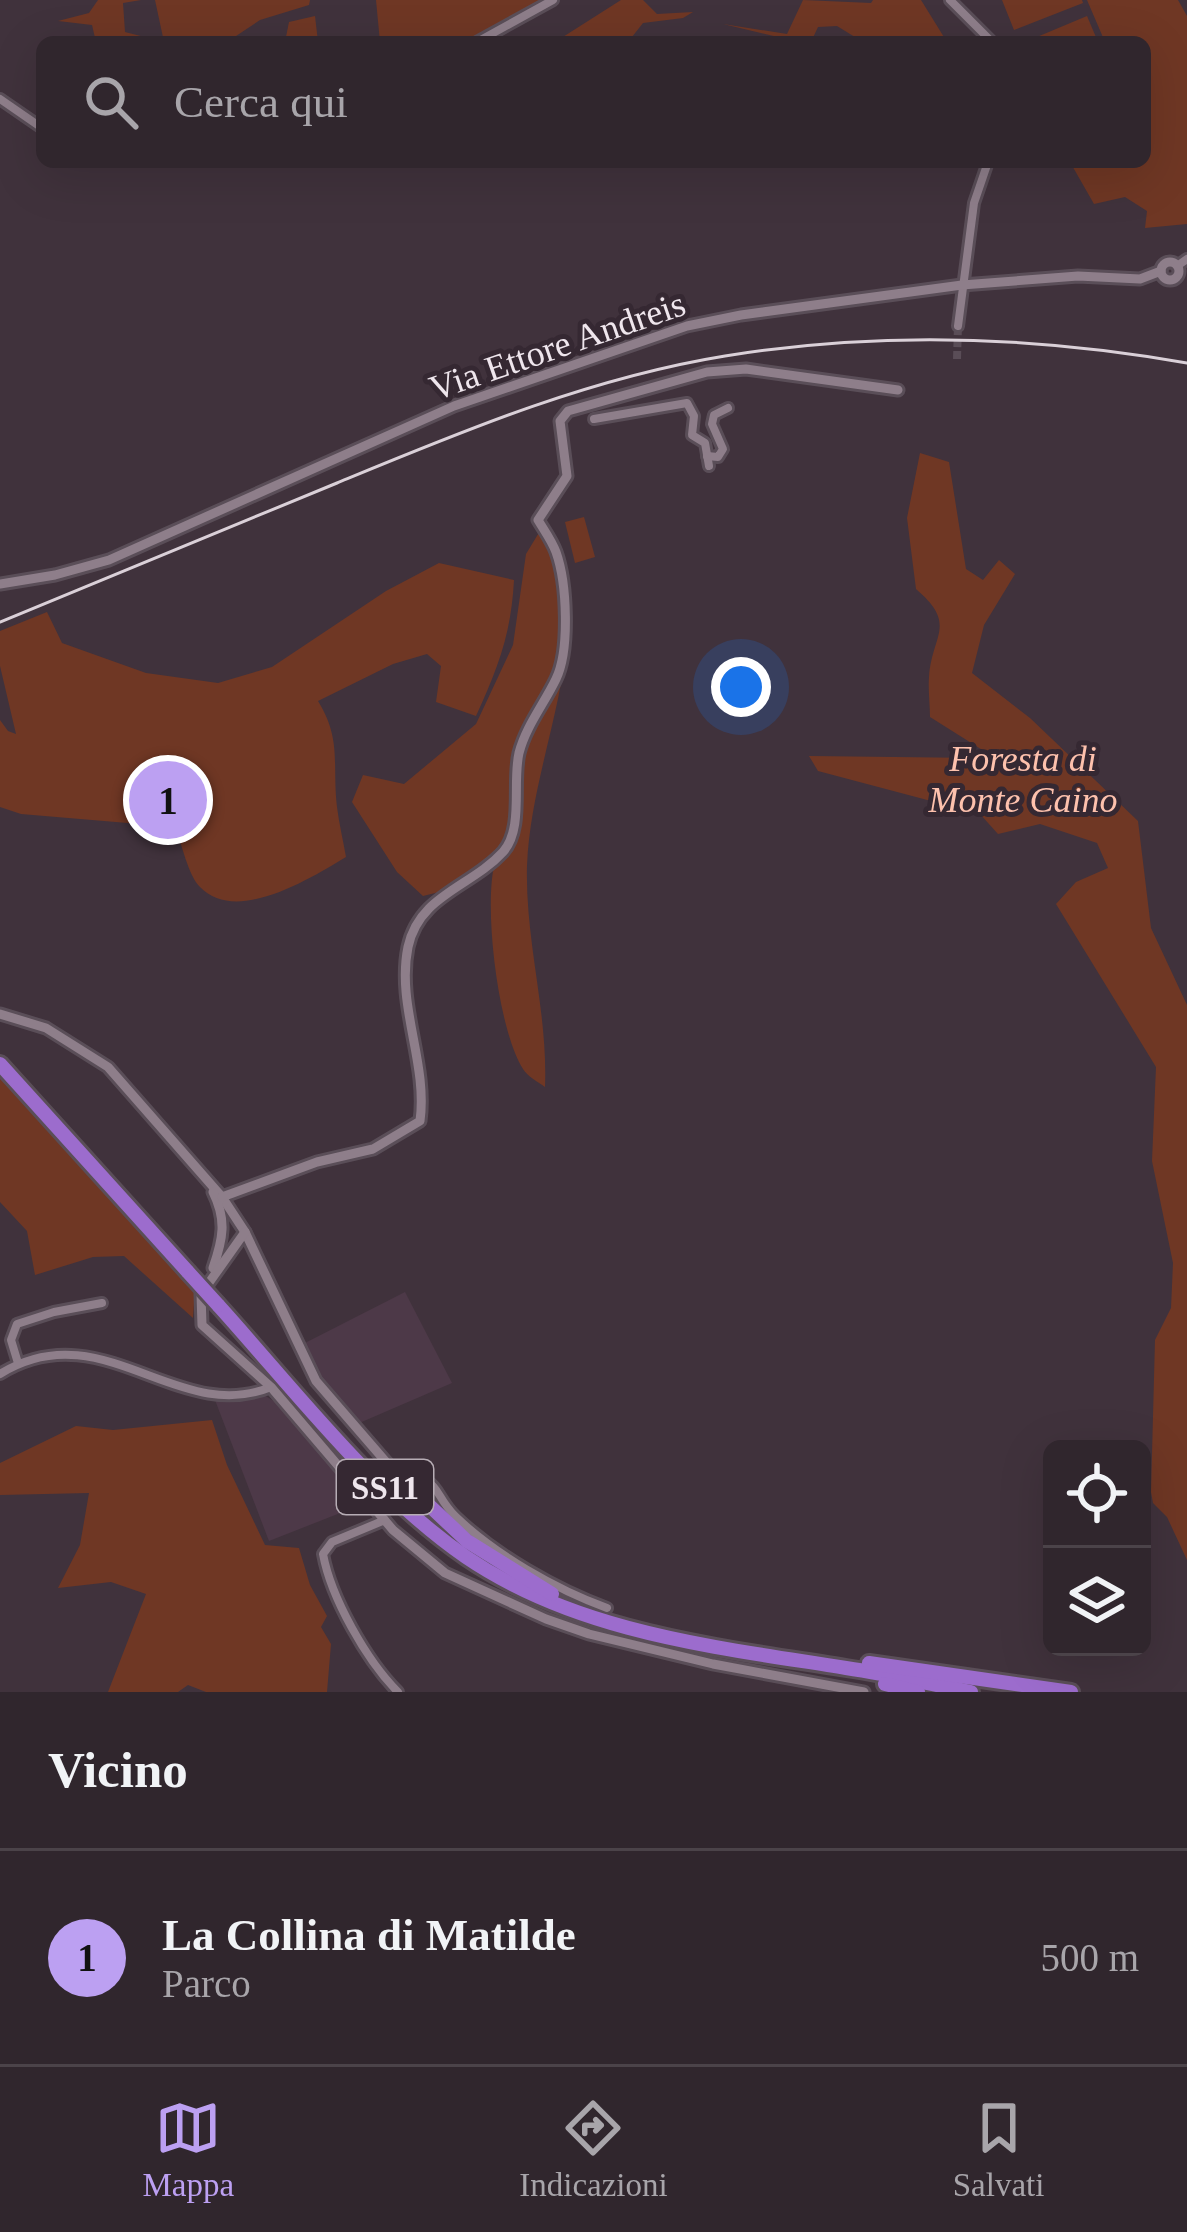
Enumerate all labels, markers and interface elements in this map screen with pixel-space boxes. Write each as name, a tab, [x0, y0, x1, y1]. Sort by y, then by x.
search box	[36, 36, 1151, 168]
icon: search	[78, 69, 144, 135]
text: Cerca qui	[174, 77, 348, 127]
street label: Via Ettore Andreis	[424, 283, 690, 408]
your location	[711, 657, 771, 717]
park label: Foresta di Monte Caino	[928, 739, 1117, 820]
pin: 1	[129, 755, 207, 845]
map controls	[1043, 1440, 1151, 1656]
button: locate	[1043, 1440, 1151, 1548]
road number: SS11	[337, 1460, 433, 1514]
button: layers	[1043, 1548, 1151, 1656]
text: Vicino	[48, 1742, 188, 1798]
text: La Collina di Matilde	[162, 1910, 576, 1960]
text: 1	[77, 1936, 97, 1979]
text: 500 m	[1040, 1936, 1139, 1979]
text: Parco	[162, 1962, 251, 2005]
tab: Mappa	[143, 2095, 234, 2204]
tab: Indicazioni	[519, 2095, 668, 2204]
tab: Salvati	[953, 2095, 1044, 2204]

